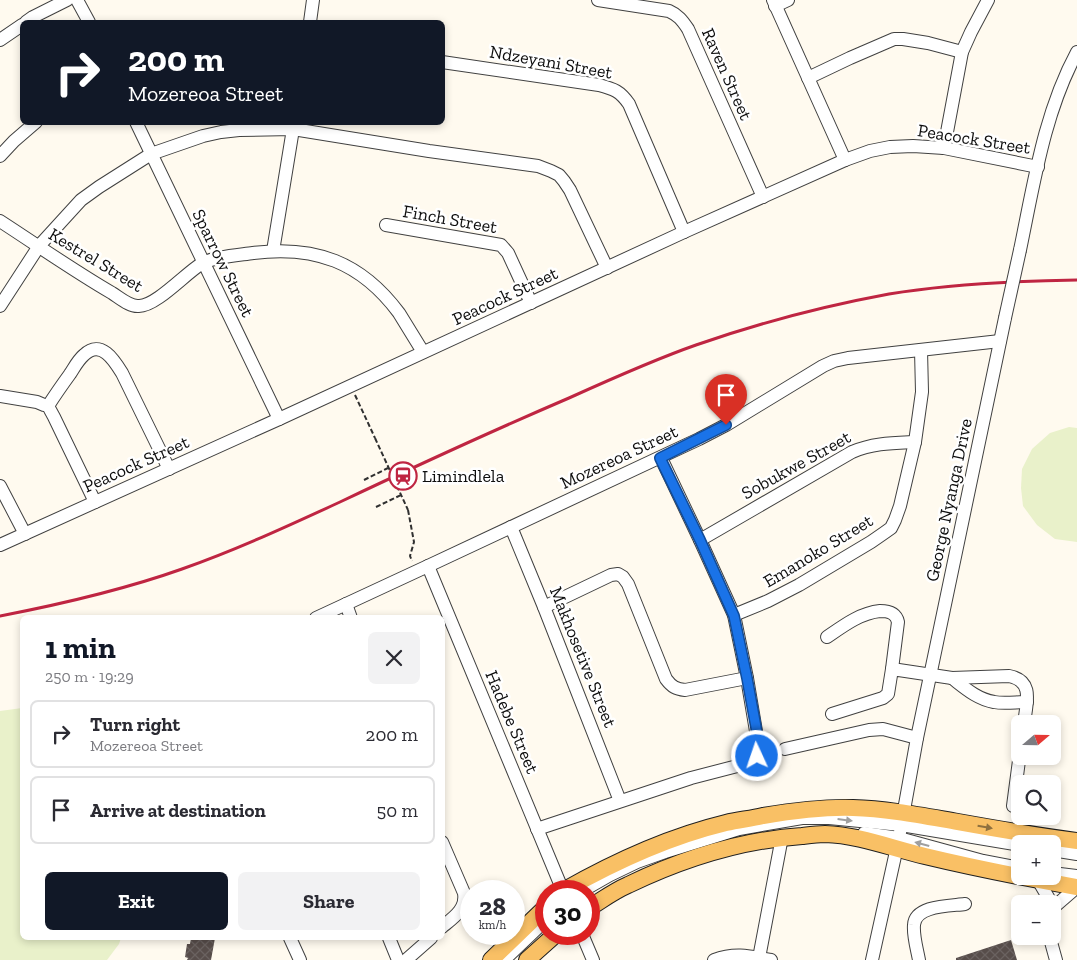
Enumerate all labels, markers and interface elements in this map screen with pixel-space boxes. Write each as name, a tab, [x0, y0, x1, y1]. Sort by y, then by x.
street label: Raven Street	[697, 24, 757, 124]
text: 200 m	[128, 38, 224, 80]
icon: right	[45, 40, 110, 105]
street label: Ndzeyani Street	[488, 40, 614, 84]
text: Mozereoa Street	[128, 80, 283, 107]
street label: Peacock Street	[916, 119, 1032, 159]
street label: Finch Street	[401, 200, 499, 238]
street label: Sparrow Street	[187, 205, 259, 321]
street label: Kestrel Street	[45, 223, 148, 297]
street label: Peacock Street	[449, 262, 562, 330]
pin	[705, 374, 747, 425]
icon: arrive	[712, 381, 740, 409]
street label: George Nyanga Drive	[921, 417, 977, 583]
street label: Mozereoa Street	[557, 420, 681, 494]
street label: Sobukwe Street	[738, 426, 855, 504]
street label: Peacock Street	[80, 431, 193, 497]
station icon: Limindlela	[388, 461, 418, 491]
place label: Limindlela	[422, 465, 505, 487]
street label: Emanoko Street	[759, 509, 877, 592]
street label: Makhosetive Street	[545, 583, 621, 731]
text: 1 min	[45, 630, 116, 666]
button: close	[368, 632, 420, 684]
text: 250 m · 19:29	[45, 667, 134, 686]
street label: Hadebe Street	[480, 667, 544, 777]
text: Turn right	[90, 713, 180, 736]
north arrow	[1011, 715, 1061, 765]
map controls	[1011, 715, 1061, 945]
icon: right	[47, 720, 75, 748]
text: 200 m	[366, 723, 418, 746]
position arrow	[730, 729, 782, 781]
text: Mozereoa Street	[90, 736, 203, 755]
button: search	[1011, 775, 1061, 825]
icon: arrive	[47, 796, 75, 824]
text: Arrive at destination	[90, 799, 266, 822]
text: 50 m	[377, 799, 418, 822]
one-way arrow	[837, 816, 853, 824]
one-way arrow	[978, 823, 994, 831]
button: +	[1011, 835, 1061, 885]
one-way arrow	[914, 840, 929, 848]
button: Exit	[45, 872, 228, 930]
button: Share	[238, 872, 420, 930]
speed limit sign: 30	[535, 880, 600, 945]
text: 28	[479, 891, 506, 921]
button: −	[1011, 895, 1061, 945]
text: km/h	[479, 918, 506, 932]

